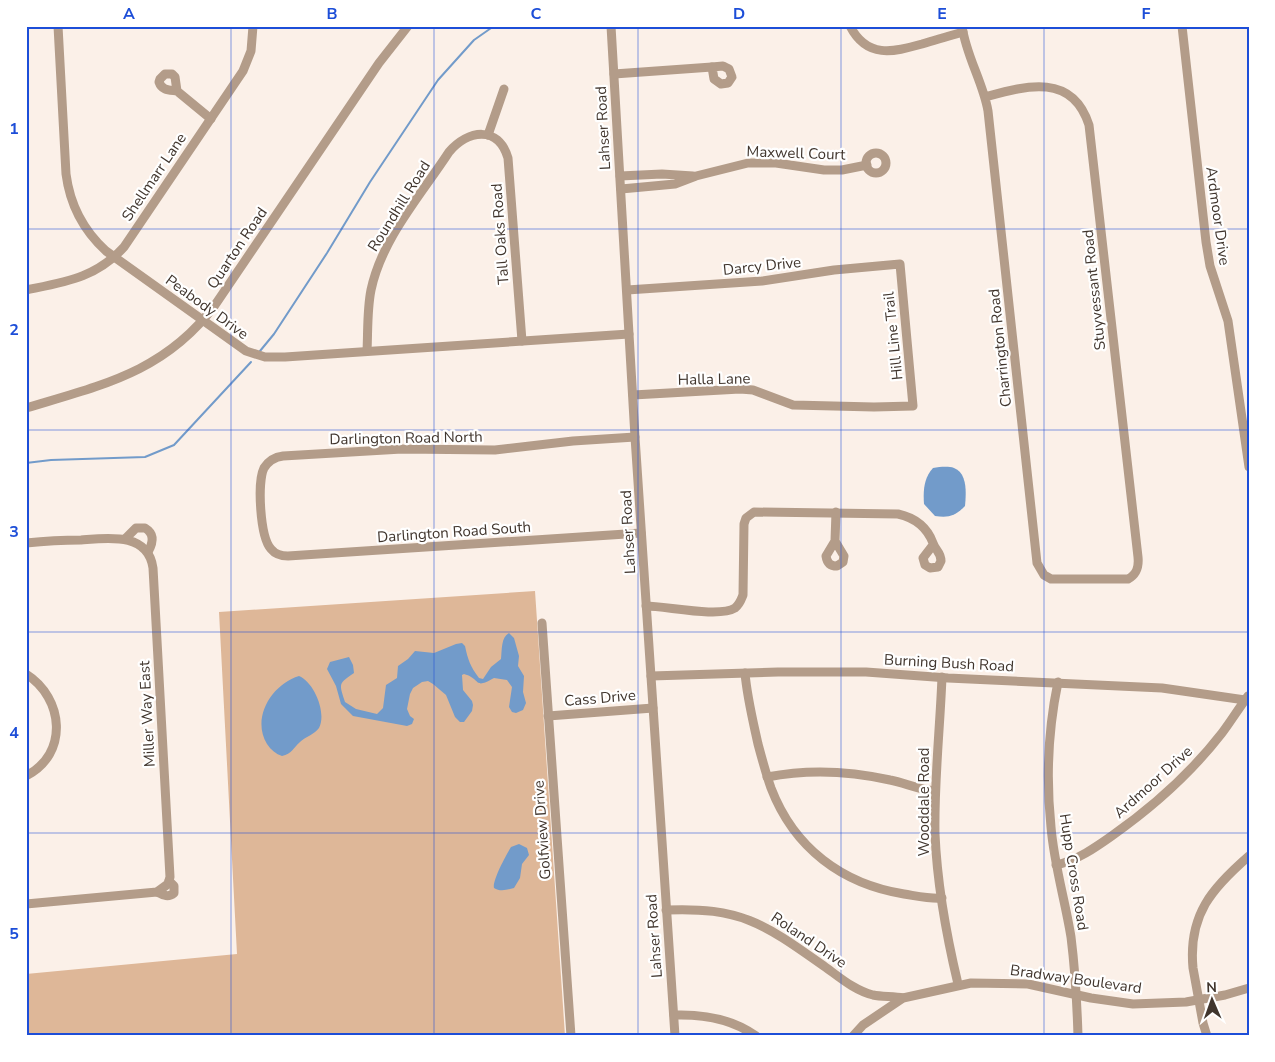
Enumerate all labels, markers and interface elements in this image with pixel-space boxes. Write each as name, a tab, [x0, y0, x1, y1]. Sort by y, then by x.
text: A	[123, 3, 135, 25]
text: B	[326, 3, 338, 25]
text: C	[531, 3, 542, 25]
text: D	[733, 3, 745, 25]
text: E	[937, 3, 947, 25]
text: F	[1142, 3, 1151, 25]
street label: Lahser Road	[591, 86, 615, 170]
text: 1	[9, 118, 19, 140]
street label: Shellmarr Lane	[117, 129, 191, 225]
street label: Maxwell Court	[746, 141, 847, 165]
street label: Roundhill Road	[363, 157, 435, 255]
street label: Ardmoor Drive	[1201, 165, 1235, 267]
street label: Tall Oaks Road	[486, 183, 514, 285]
street label: Quarton Road	[202, 203, 272, 293]
street label: Stuyvessant Road	[1078, 229, 1110, 351]
street label: Darcy Drive	[722, 252, 802, 280]
street label: Peabody Drive	[161, 270, 253, 344]
street label: Charrington Road	[984, 288, 1016, 408]
street label: Hill Line Trail	[878, 290, 908, 381]
text: 2	[9, 319, 19, 341]
street label: Halla Lane	[678, 368, 751, 390]
street label: Darlington Road North	[329, 427, 483, 449]
street label: Lahser Road	[616, 490, 640, 574]
street label: Darlington Road South	[376, 517, 532, 547]
text: 3	[9, 521, 19, 543]
street label: Burning Bush Road	[883, 650, 1015, 676]
street label: Miller Way East	[134, 660, 160, 768]
street label: Cass Drive	[563, 685, 637, 711]
text: 4	[9, 722, 19, 744]
street label: Ardmoor Drive	[1109, 741, 1197, 823]
street label: Wooddale Road	[914, 748, 934, 856]
street label: Golfview Drive	[529, 780, 555, 880]
street label: Hupp Cross Road	[1055, 812, 1093, 932]
street label: Lahser Road	[641, 893, 667, 979]
street label: Roland Drive	[767, 907, 851, 973]
text: 5	[9, 923, 19, 945]
street label: Bradway Boulevard	[1009, 960, 1143, 998]
north arrow	[1188, 974, 1238, 1024]
text: N	[1206, 978, 1217, 997]

